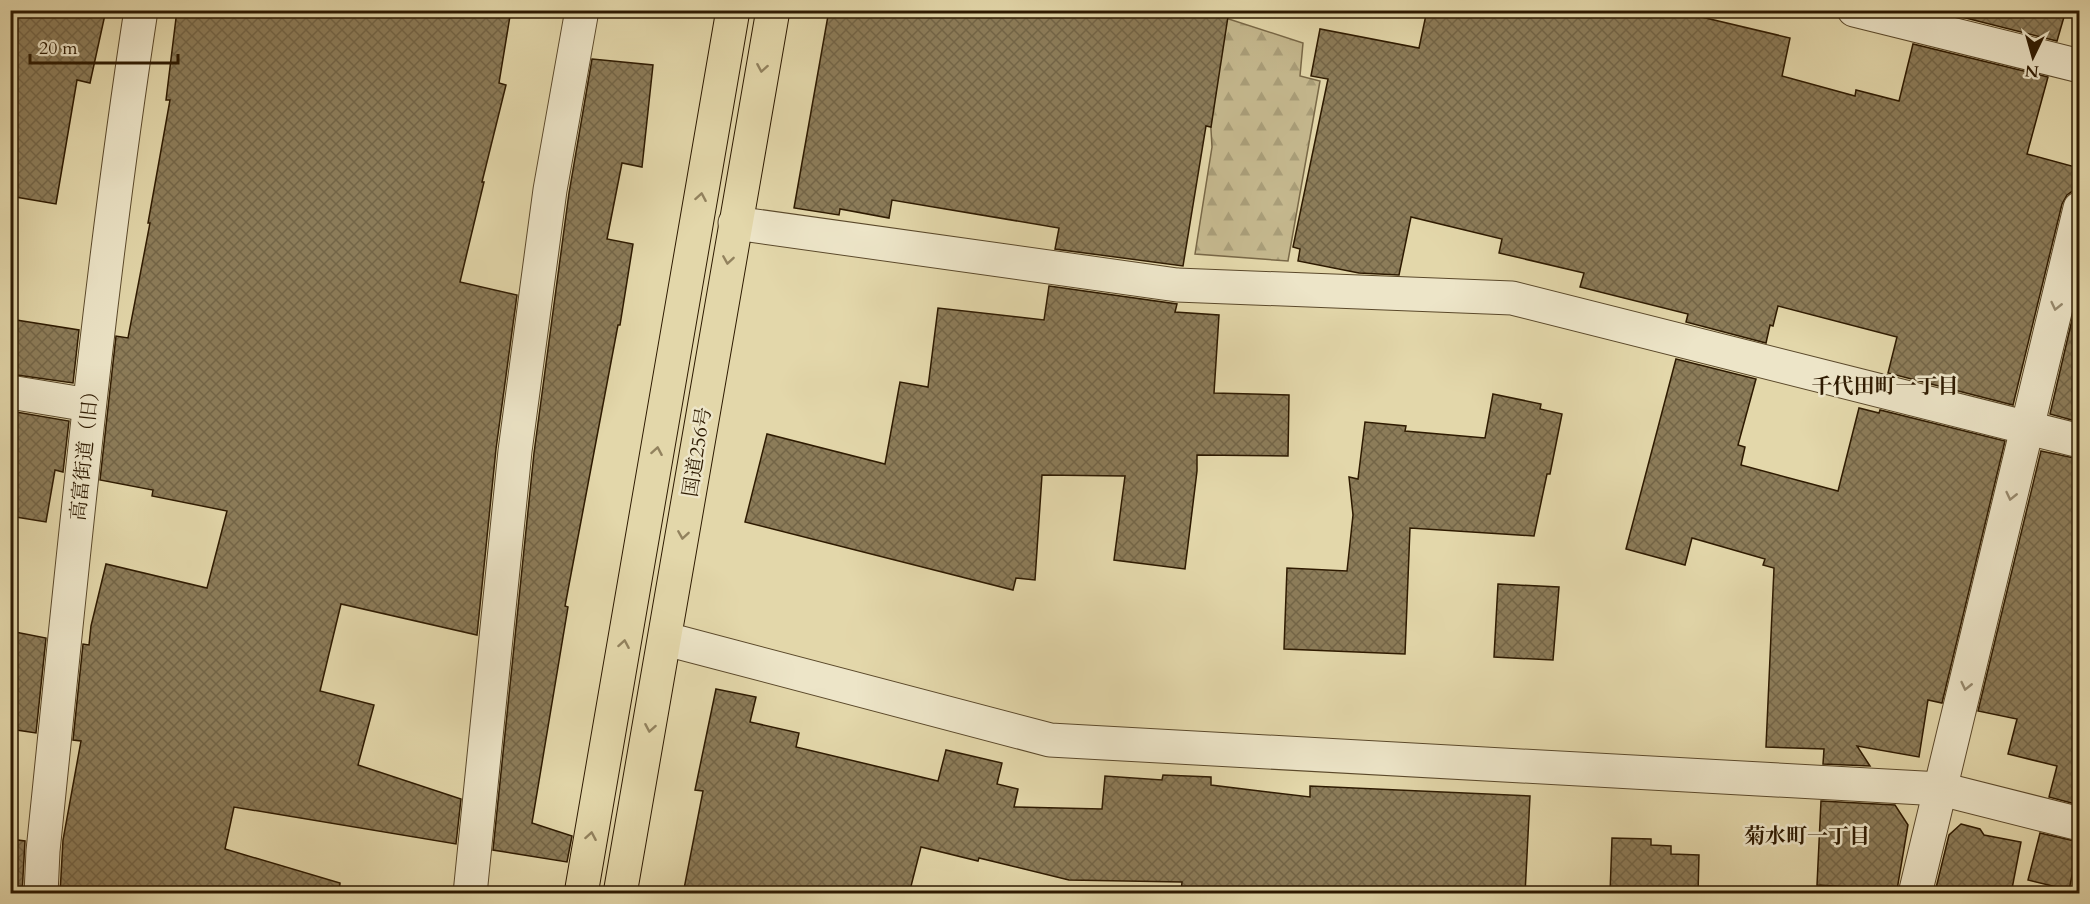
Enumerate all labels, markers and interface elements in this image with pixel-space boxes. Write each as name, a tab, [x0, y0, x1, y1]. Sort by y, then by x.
scale bar	[30, 27, 178, 65]
north arrow	[2003, 27, 2063, 87]
text: 20 m	[39, 36, 78, 61]
text: N	[2024, 59, 2040, 83]
one-way arrow	[756, 63, 769, 73]
one-way arrow	[694, 193, 707, 203]
one-way arrow	[723, 255, 735, 265]
one-way arrow	[2051, 301, 2064, 311]
district label: 千代田町一丁目	[1812, 372, 1959, 401]
street label: 高富街道（旧）	[64, 380, 106, 522]
street label: 国道256号	[677, 405, 717, 499]
one-way arrow	[651, 447, 663, 456]
one-way arrow	[2005, 491, 2018, 501]
one-way arrow	[677, 530, 690, 540]
one-way arrow	[618, 639, 630, 648]
one-way arrow	[1960, 680, 1973, 690]
one-way arrow	[644, 722, 657, 732]
district label: 菊水町一丁目	[1744, 822, 1870, 851]
one-way arrow	[585, 831, 597, 840]

